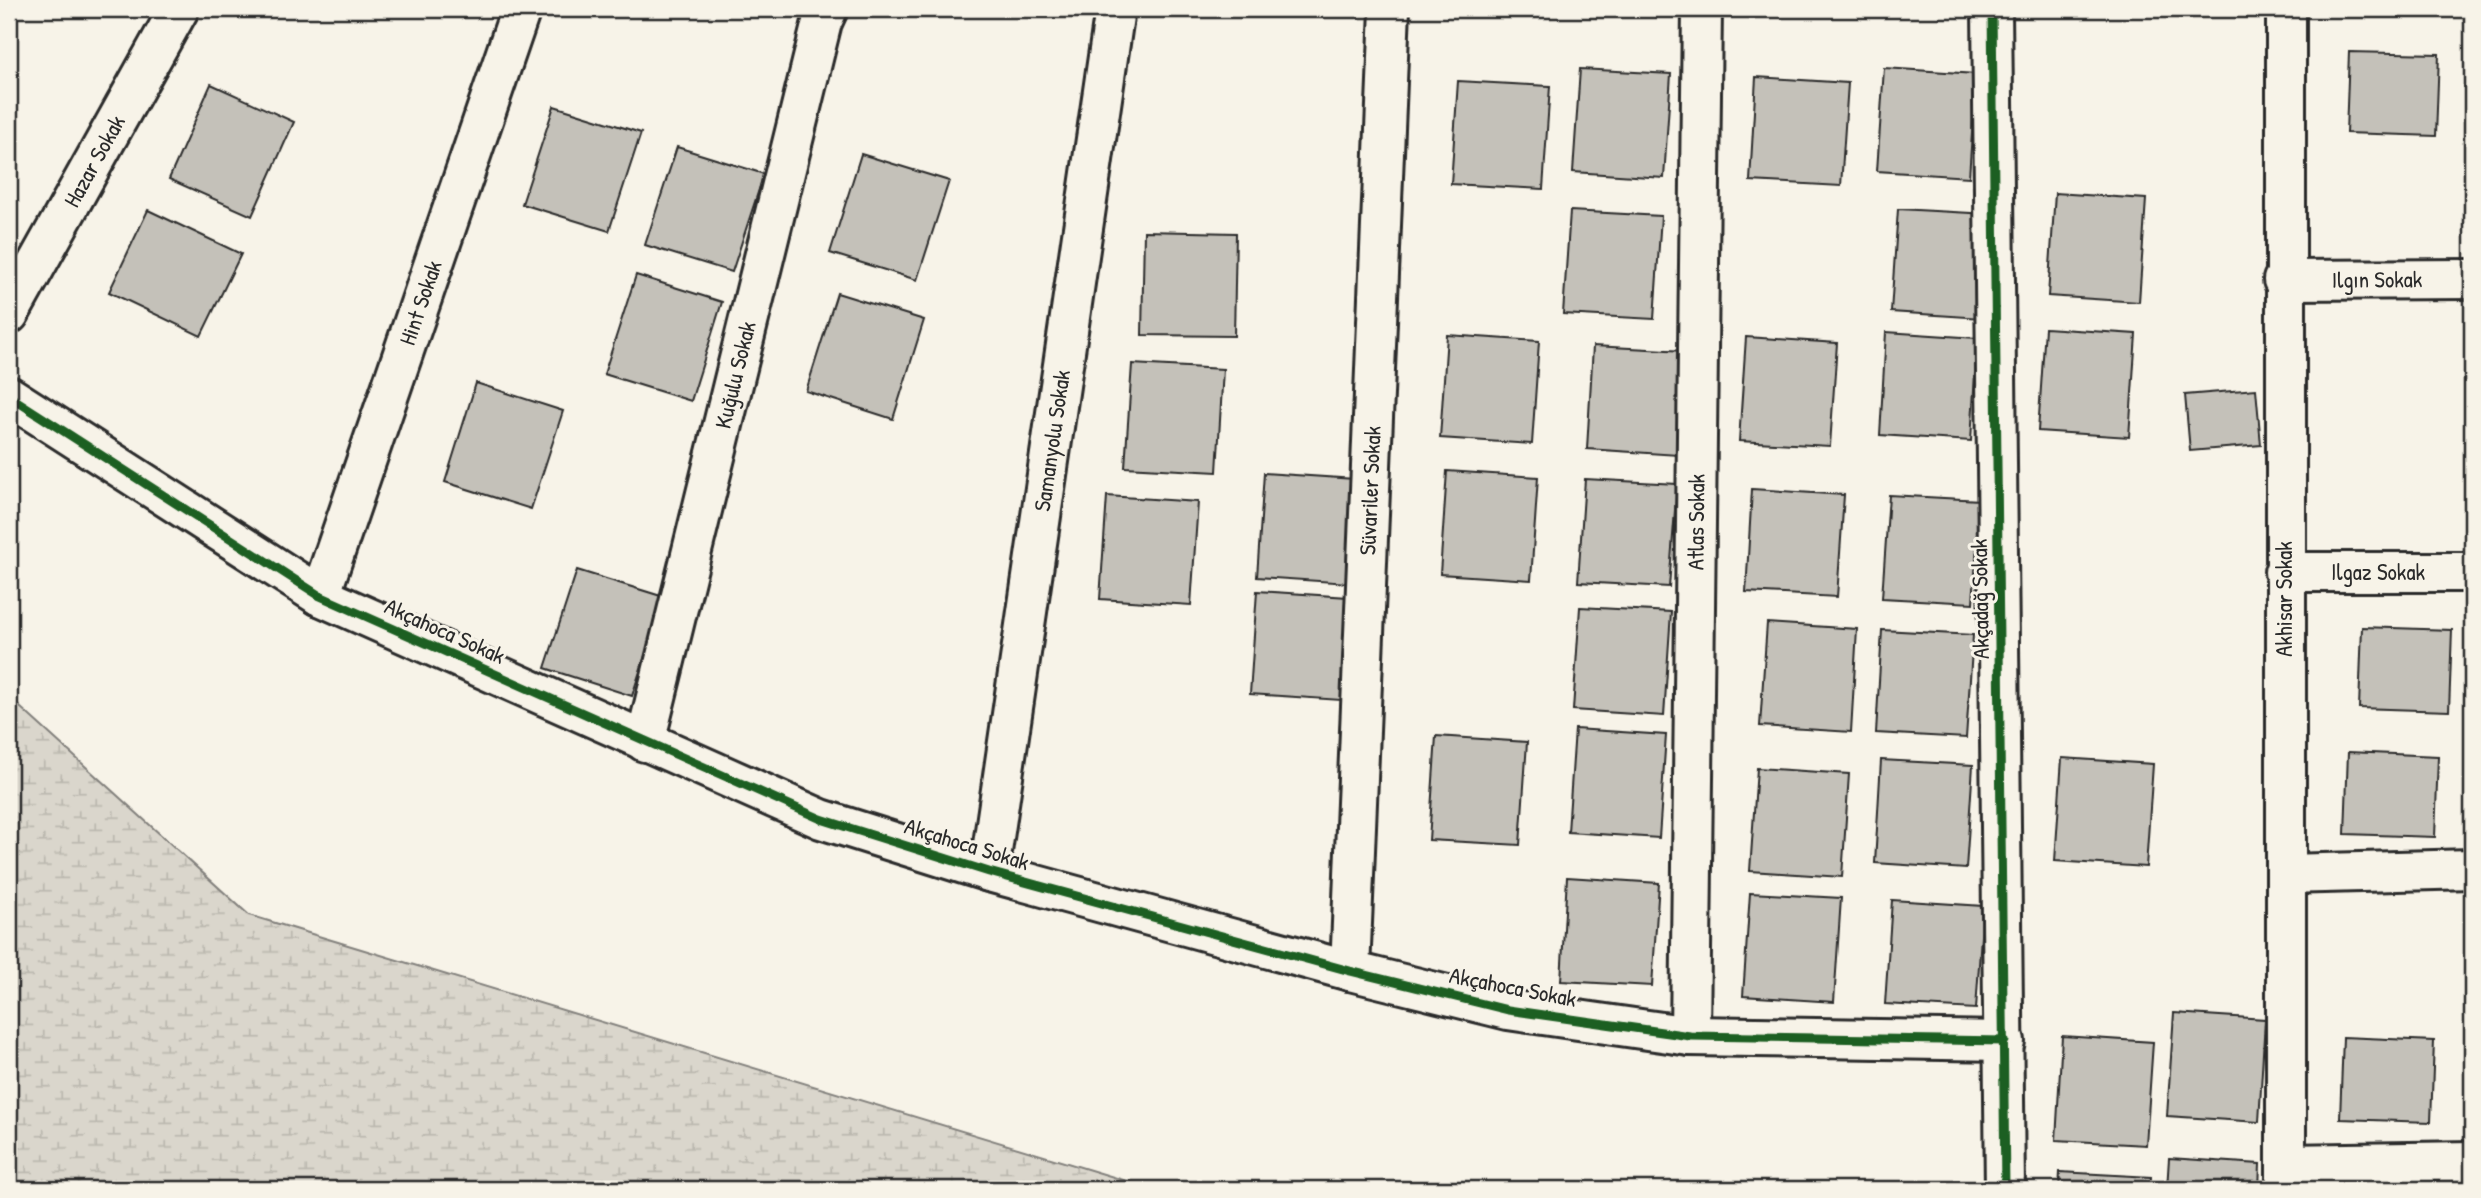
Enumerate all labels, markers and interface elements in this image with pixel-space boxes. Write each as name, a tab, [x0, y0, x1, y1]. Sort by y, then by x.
street label: Hazar Sokak	[56, 109, 132, 212]
street label: Hint Sokak	[391, 256, 449, 349]
street label: Ilgın Sokak	[2332, 263, 2423, 295]
street label: Kuğulu Sokak	[707, 318, 763, 432]
street label: Samanyolu Sokak	[1026, 367, 1077, 513]
street label: Süvariler Sokak	[1351, 425, 1388, 556]
street label: Atlas Sokak	[1679, 473, 1712, 570]
street label: Akçadağ Sokak	[1963, 538, 1996, 659]
street label: Akhisar Sokak	[2268, 541, 2299, 657]
street label: Ilgaz Sokak	[2331, 556, 2425, 587]
street label: Akçahoca Sokak	[380, 590, 511, 671]
street label: Akçahoca Sokak	[901, 810, 1034, 877]
street label: Akçahoca Sokak	[1447, 959, 1580, 1014]

